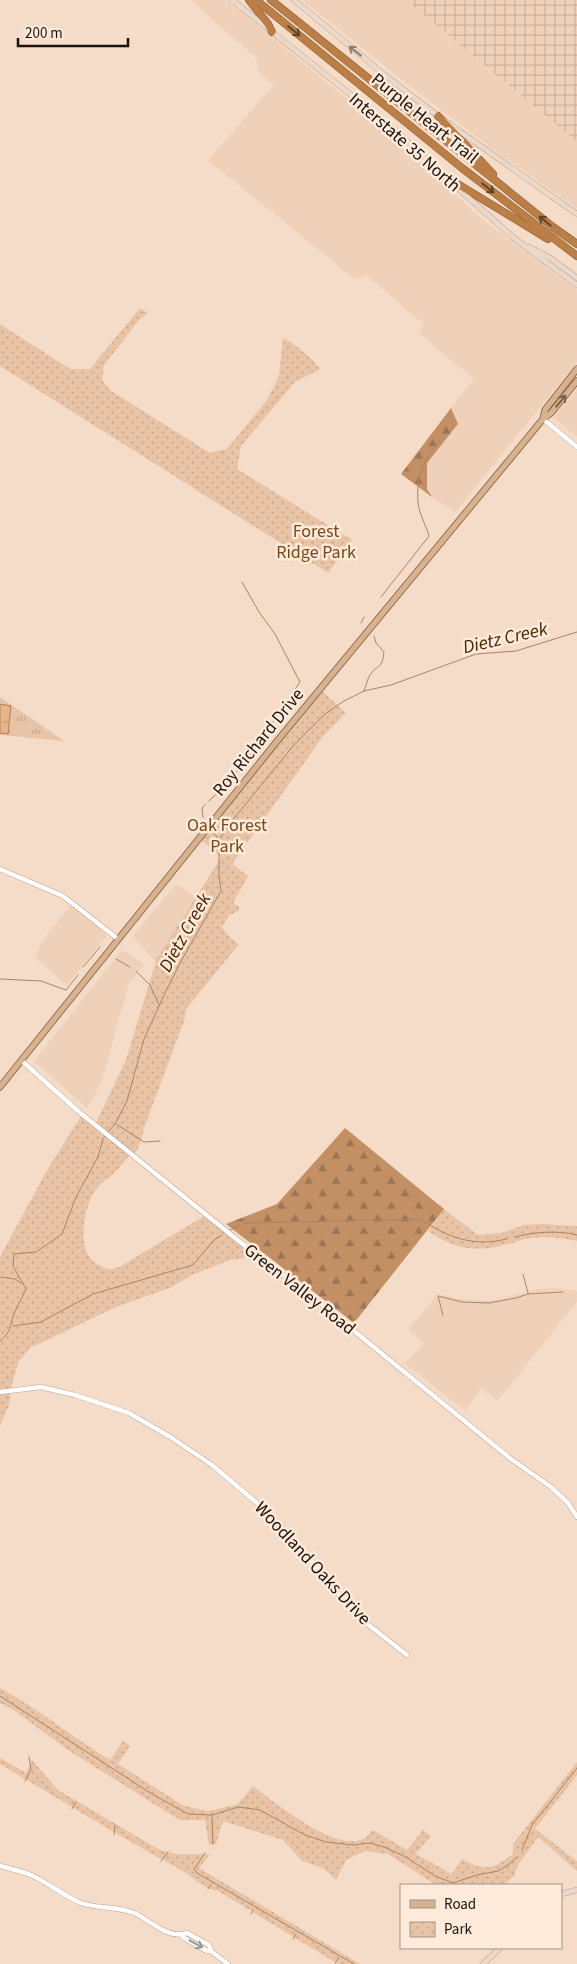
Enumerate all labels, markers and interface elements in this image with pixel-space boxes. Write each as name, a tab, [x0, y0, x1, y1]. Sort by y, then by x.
scale bar	[18, 15, 128, 47]
text: 200 m	[25, 23, 63, 44]
one-way arrow	[287, 25, 300, 36]
one-way arrow	[349, 45, 362, 56]
street label: Purple Heart Trail	[366, 67, 484, 169]
street label: Interstate 35 North	[343, 87, 466, 198]
one-way arrow	[481, 182, 494, 193]
one-way arrow	[539, 215, 552, 226]
one-way arrow	[555, 395, 566, 408]
park label: Forest Ridge Park	[276, 519, 356, 565]
water label: Dietz Creek	[460, 615, 551, 661]
street label: Roy Richard Drive	[207, 683, 310, 802]
park label: Oak Forest Park	[187, 813, 267, 859]
water label: Dietz Creek	[153, 888, 219, 977]
street label: Green Valley Road	[239, 1238, 361, 1341]
street label: Woodland Oaks Drive	[249, 1496, 377, 1631]
legend	[400, 1884, 562, 1949]
text: Road	[444, 1894, 476, 1915]
text: Park	[444, 1919, 473, 1940]
one-way arrow	[188, 1939, 203, 1949]

